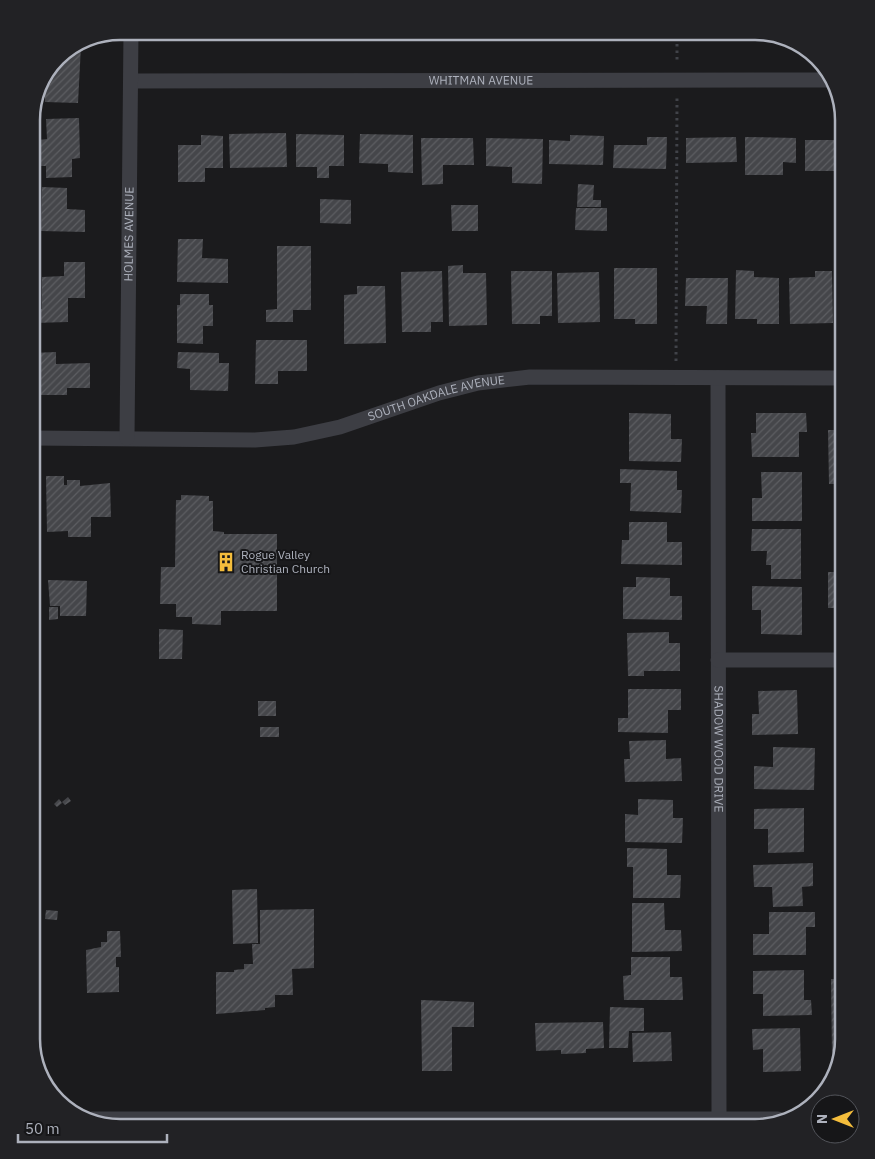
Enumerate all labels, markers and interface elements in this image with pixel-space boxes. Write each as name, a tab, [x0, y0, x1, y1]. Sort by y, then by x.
street label: WHITMAN AVENUE	[429, 72, 533, 88]
street label: HOLMES AVENUE	[121, 187, 136, 281]
street label: SOUTH OAKDALE AVENUE	[366, 372, 506, 424]
place label: Rogue Valley Christian Church	[241, 547, 330, 576]
building icon: Rogue Valley Christian Church	[215, 551, 237, 573]
street label: SHADOW WOOD DRIVE	[711, 686, 727, 812]
north arrow	[810, 1094, 860, 1144]
scale bar	[18, 1112, 166, 1144]
text: N	[813, 1114, 831, 1124]
text: 50 m	[25, 1119, 60, 1138]

